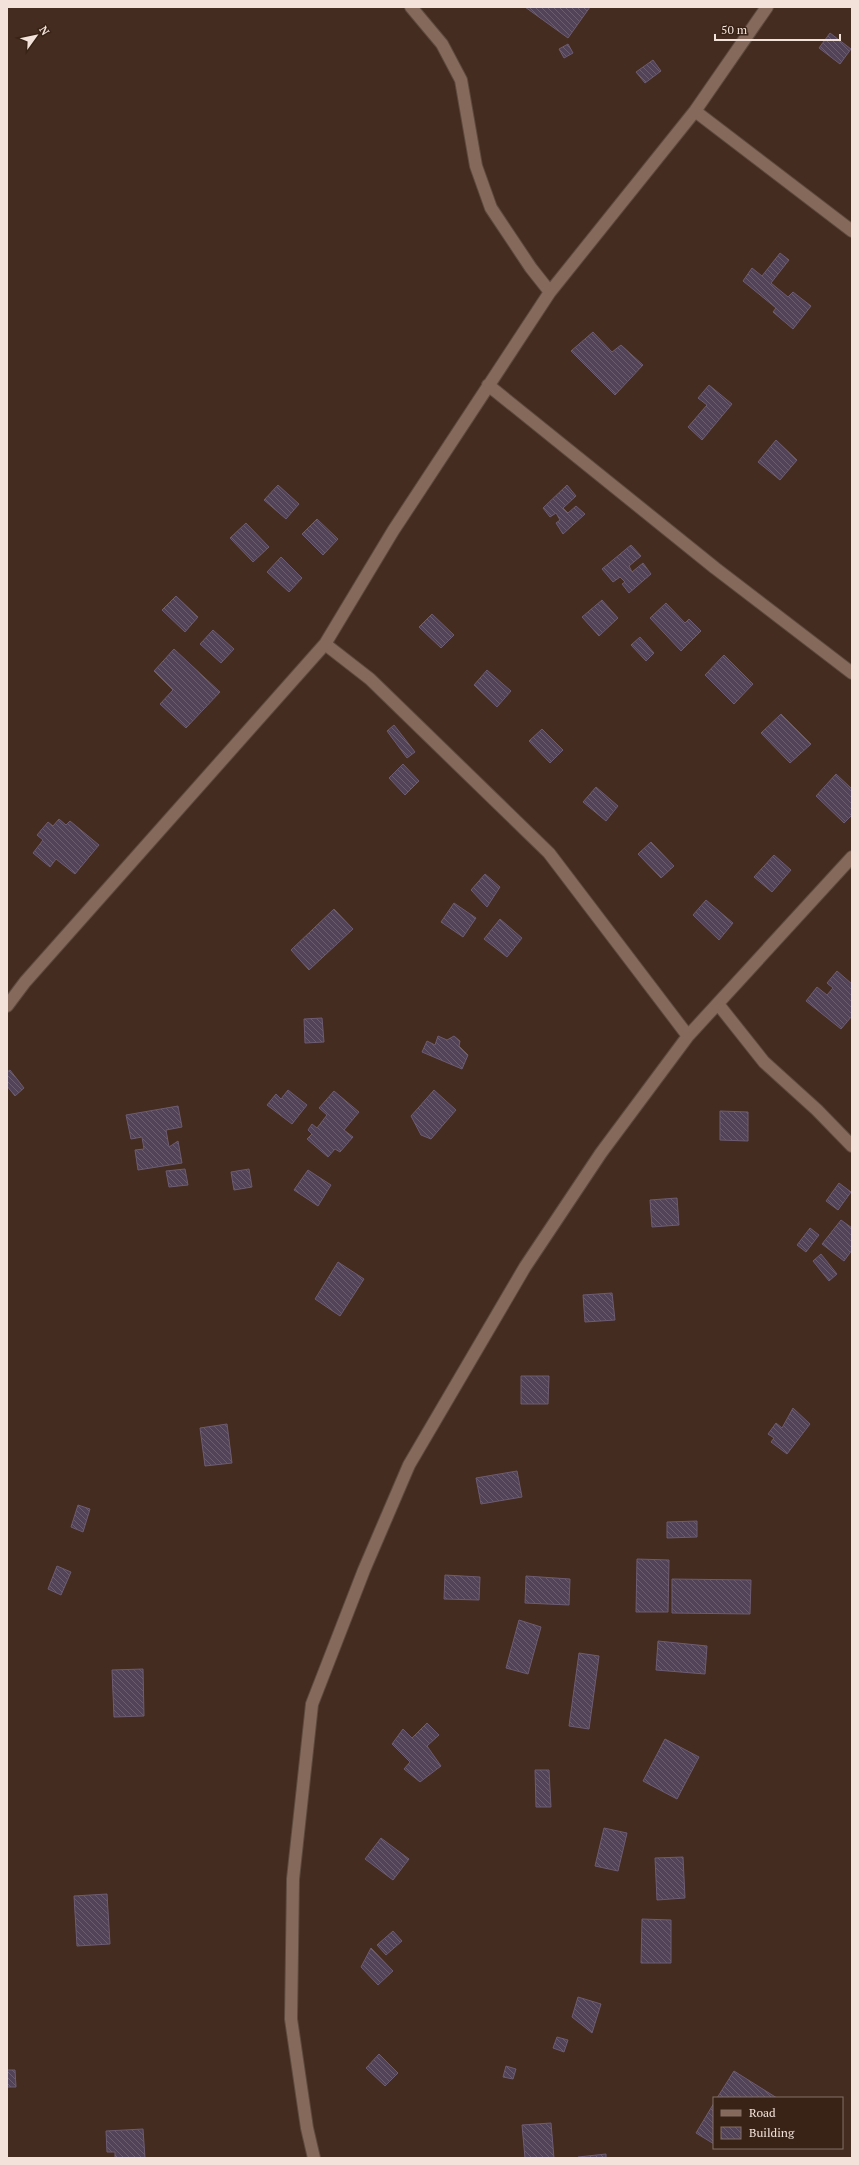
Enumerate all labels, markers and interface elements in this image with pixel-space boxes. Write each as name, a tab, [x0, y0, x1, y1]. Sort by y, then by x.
north arrow	[16, 16, 56, 56]
scale bar	[715, 16, 840, 42]
text: 50 m	[721, 22, 748, 37]
text: N	[36, 23, 53, 38]
legend	[713, 2097, 843, 2149]
text: Road	[749, 2105, 776, 2120]
text: Building	[749, 2125, 795, 2140]

